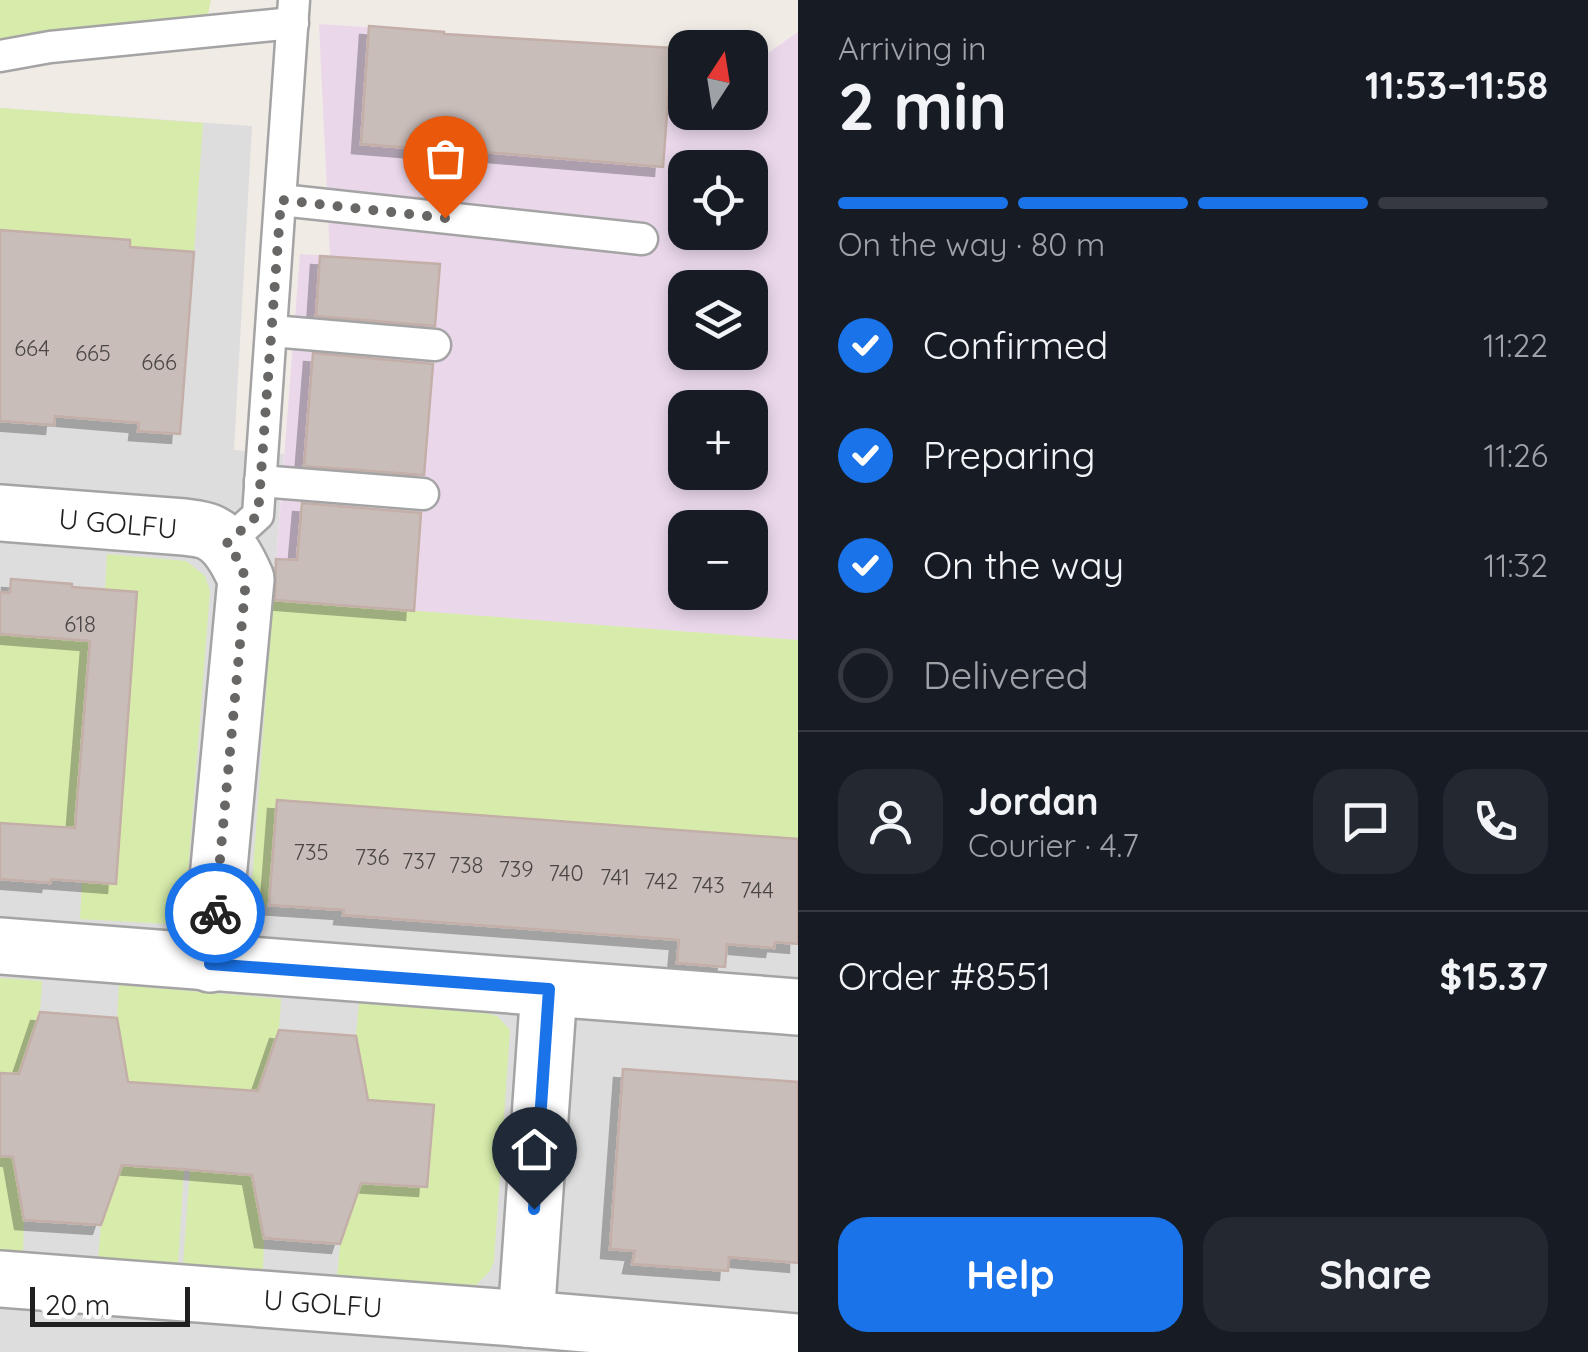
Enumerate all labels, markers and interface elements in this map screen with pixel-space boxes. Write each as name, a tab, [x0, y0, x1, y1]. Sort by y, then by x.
text: Arriving in	[838, 28, 987, 68]
north arrow	[668, 30, 768, 130]
map controls	[668, 30, 768, 610]
text: 11:53–11:58	[1365, 61, 1548, 109]
text: 2 min	[838, 65, 1007, 146]
pin	[403, 116, 488, 219]
icon: bag	[418, 131, 473, 186]
button: locate	[668, 150, 768, 250]
text: On the way · 80 m	[838, 224, 1105, 264]
button: layers	[668, 270, 768, 370]
icon: check	[838, 318, 893, 373]
text: Confirmed	[923, 321, 1108, 369]
text: 11:22	[1483, 325, 1548, 365]
house number: 664	[14, 334, 50, 362]
house number: 665	[75, 339, 111, 367]
house number: 666	[141, 348, 177, 376]
button: +	[668, 390, 768, 490]
icon: check	[838, 428, 893, 483]
text: Preparing	[923, 431, 1095, 479]
text: 11:26	[1483, 435, 1548, 475]
street label: U GOLFU	[57, 500, 179, 546]
button: −	[668, 510, 768, 610]
icon: check	[838, 538, 893, 593]
text: On the way	[923, 541, 1124, 589]
text: 11:32	[1484, 545, 1548, 585]
house number: 618	[64, 610, 96, 638]
text: Delivered	[923, 651, 1089, 699]
button: person	[838, 769, 943, 874]
button: chat	[1313, 769, 1418, 874]
button: phone	[1443, 769, 1548, 874]
text: Jordan	[968, 777, 1099, 825]
text: Courier · 4.7	[968, 825, 1139, 865]
house number: 735	[294, 838, 328, 866]
house number: 736	[355, 843, 389, 871]
house number: 737	[402, 847, 436, 875]
house number: 738	[449, 851, 483, 879]
house number: 739	[498, 855, 534, 883]
house number: 740	[548, 859, 584, 887]
courier	[165, 863, 265, 963]
house number: 741	[600, 863, 630, 891]
house number: 742	[644, 867, 678, 895]
house number: 743	[691, 871, 725, 899]
house number: 744	[740, 876, 774, 904]
icon: bike	[188, 886, 243, 941]
text: Order #8551	[838, 952, 1051, 1000]
text: $15.37	[1439, 952, 1548, 1000]
pin	[492, 1107, 577, 1210]
icon: home	[507, 1122, 562, 1177]
button: Help	[838, 1217, 1183, 1332]
button: Share	[1203, 1217, 1548, 1332]
street label: U GOLFU	[262, 1281, 384, 1325]
scale bar	[30, 1282, 190, 1326]
text: 20 m	[45, 1287, 110, 1322]

